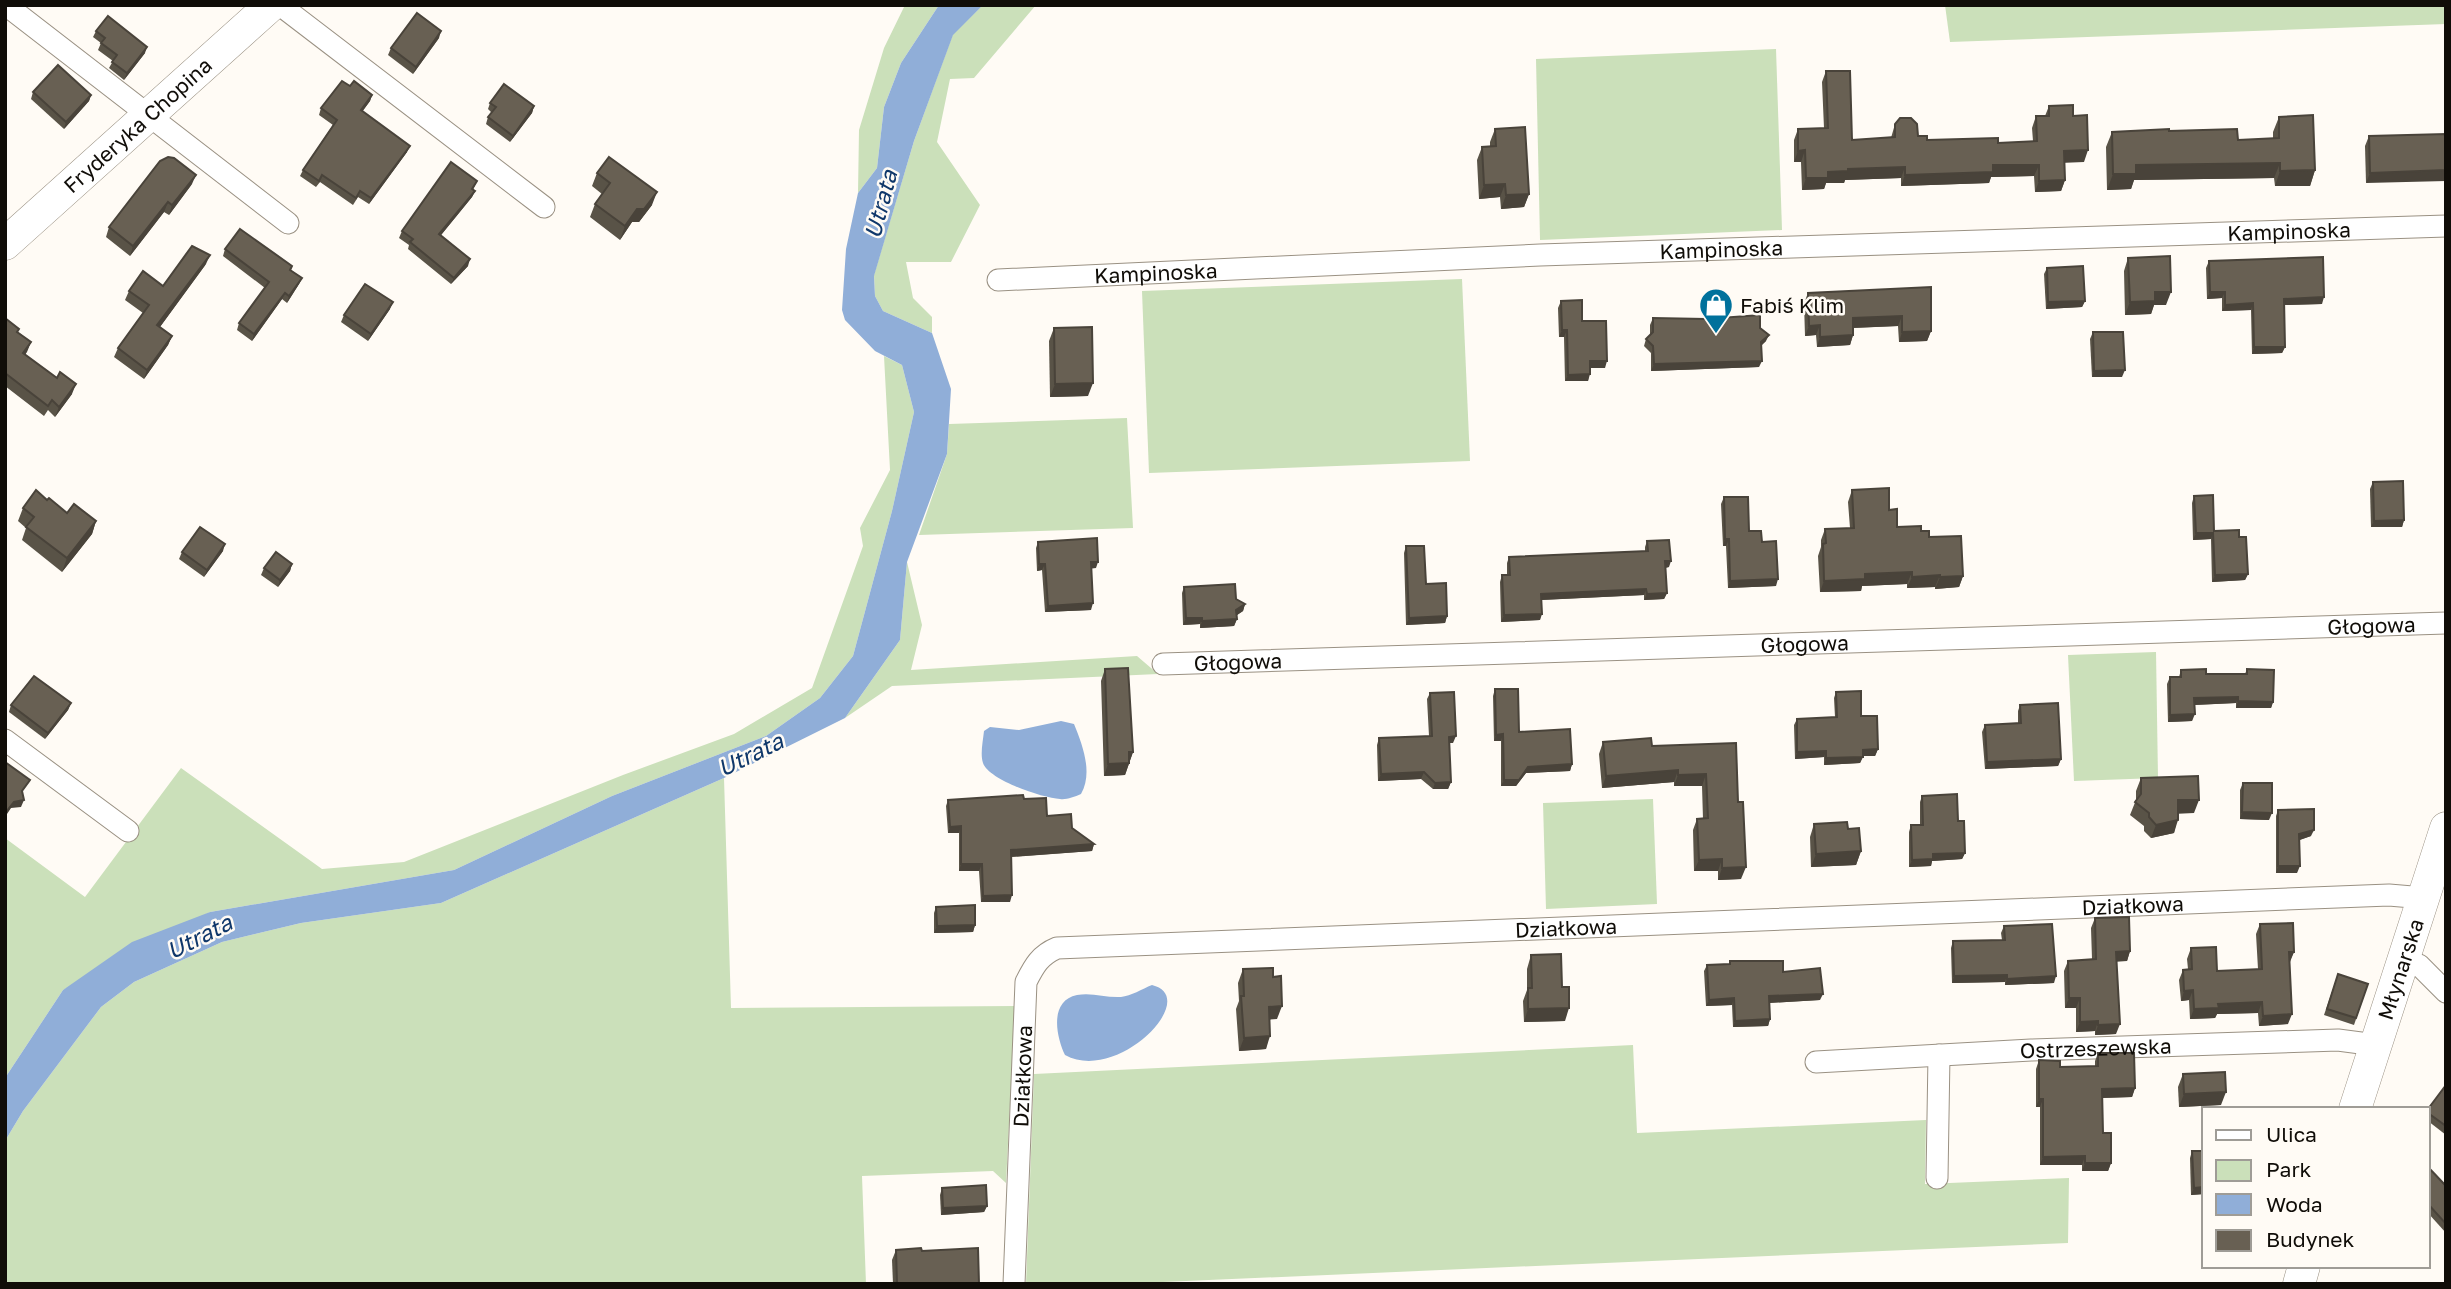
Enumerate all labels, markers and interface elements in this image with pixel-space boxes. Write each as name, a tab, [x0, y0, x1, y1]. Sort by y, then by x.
street label: Fryderyka Chopina	[58, 52, 217, 198]
water label: Utrata	[857, 166, 903, 241]
street label: Kampinoska	[2227, 216, 2351, 246]
street label: Kampinoska	[1659, 234, 1783, 264]
street label: Kampinoska	[1094, 257, 1218, 289]
shop icon: Fabiś Klim	[1697, 286, 1735, 335]
place label: Fabiś Klim	[1740, 292, 1844, 318]
street label: Głogowa	[2327, 611, 2416, 640]
street label: Głogowa	[1760, 629, 1849, 658]
street label: Głogowa	[1193, 647, 1283, 676]
water label: Utrata	[713, 726, 788, 782]
street label: Działkowa	[2081, 890, 2184, 920]
water label: Utrata	[162, 907, 237, 964]
street label: Działkowa	[1515, 913, 1618, 943]
street label: Młynarska	[2372, 915, 2429, 1023]
street label: Działkowa	[1007, 1025, 1037, 1128]
street label: Ostrzeszewska	[2019, 1032, 2172, 1064]
legend	[2202, 1107, 2430, 1268]
text: Ulica	[2266, 1121, 2317, 1147]
text: Park	[2266, 1156, 2312, 1182]
text: Woda	[2266, 1191, 2323, 1217]
text: Budynek	[2266, 1226, 2355, 1252]

